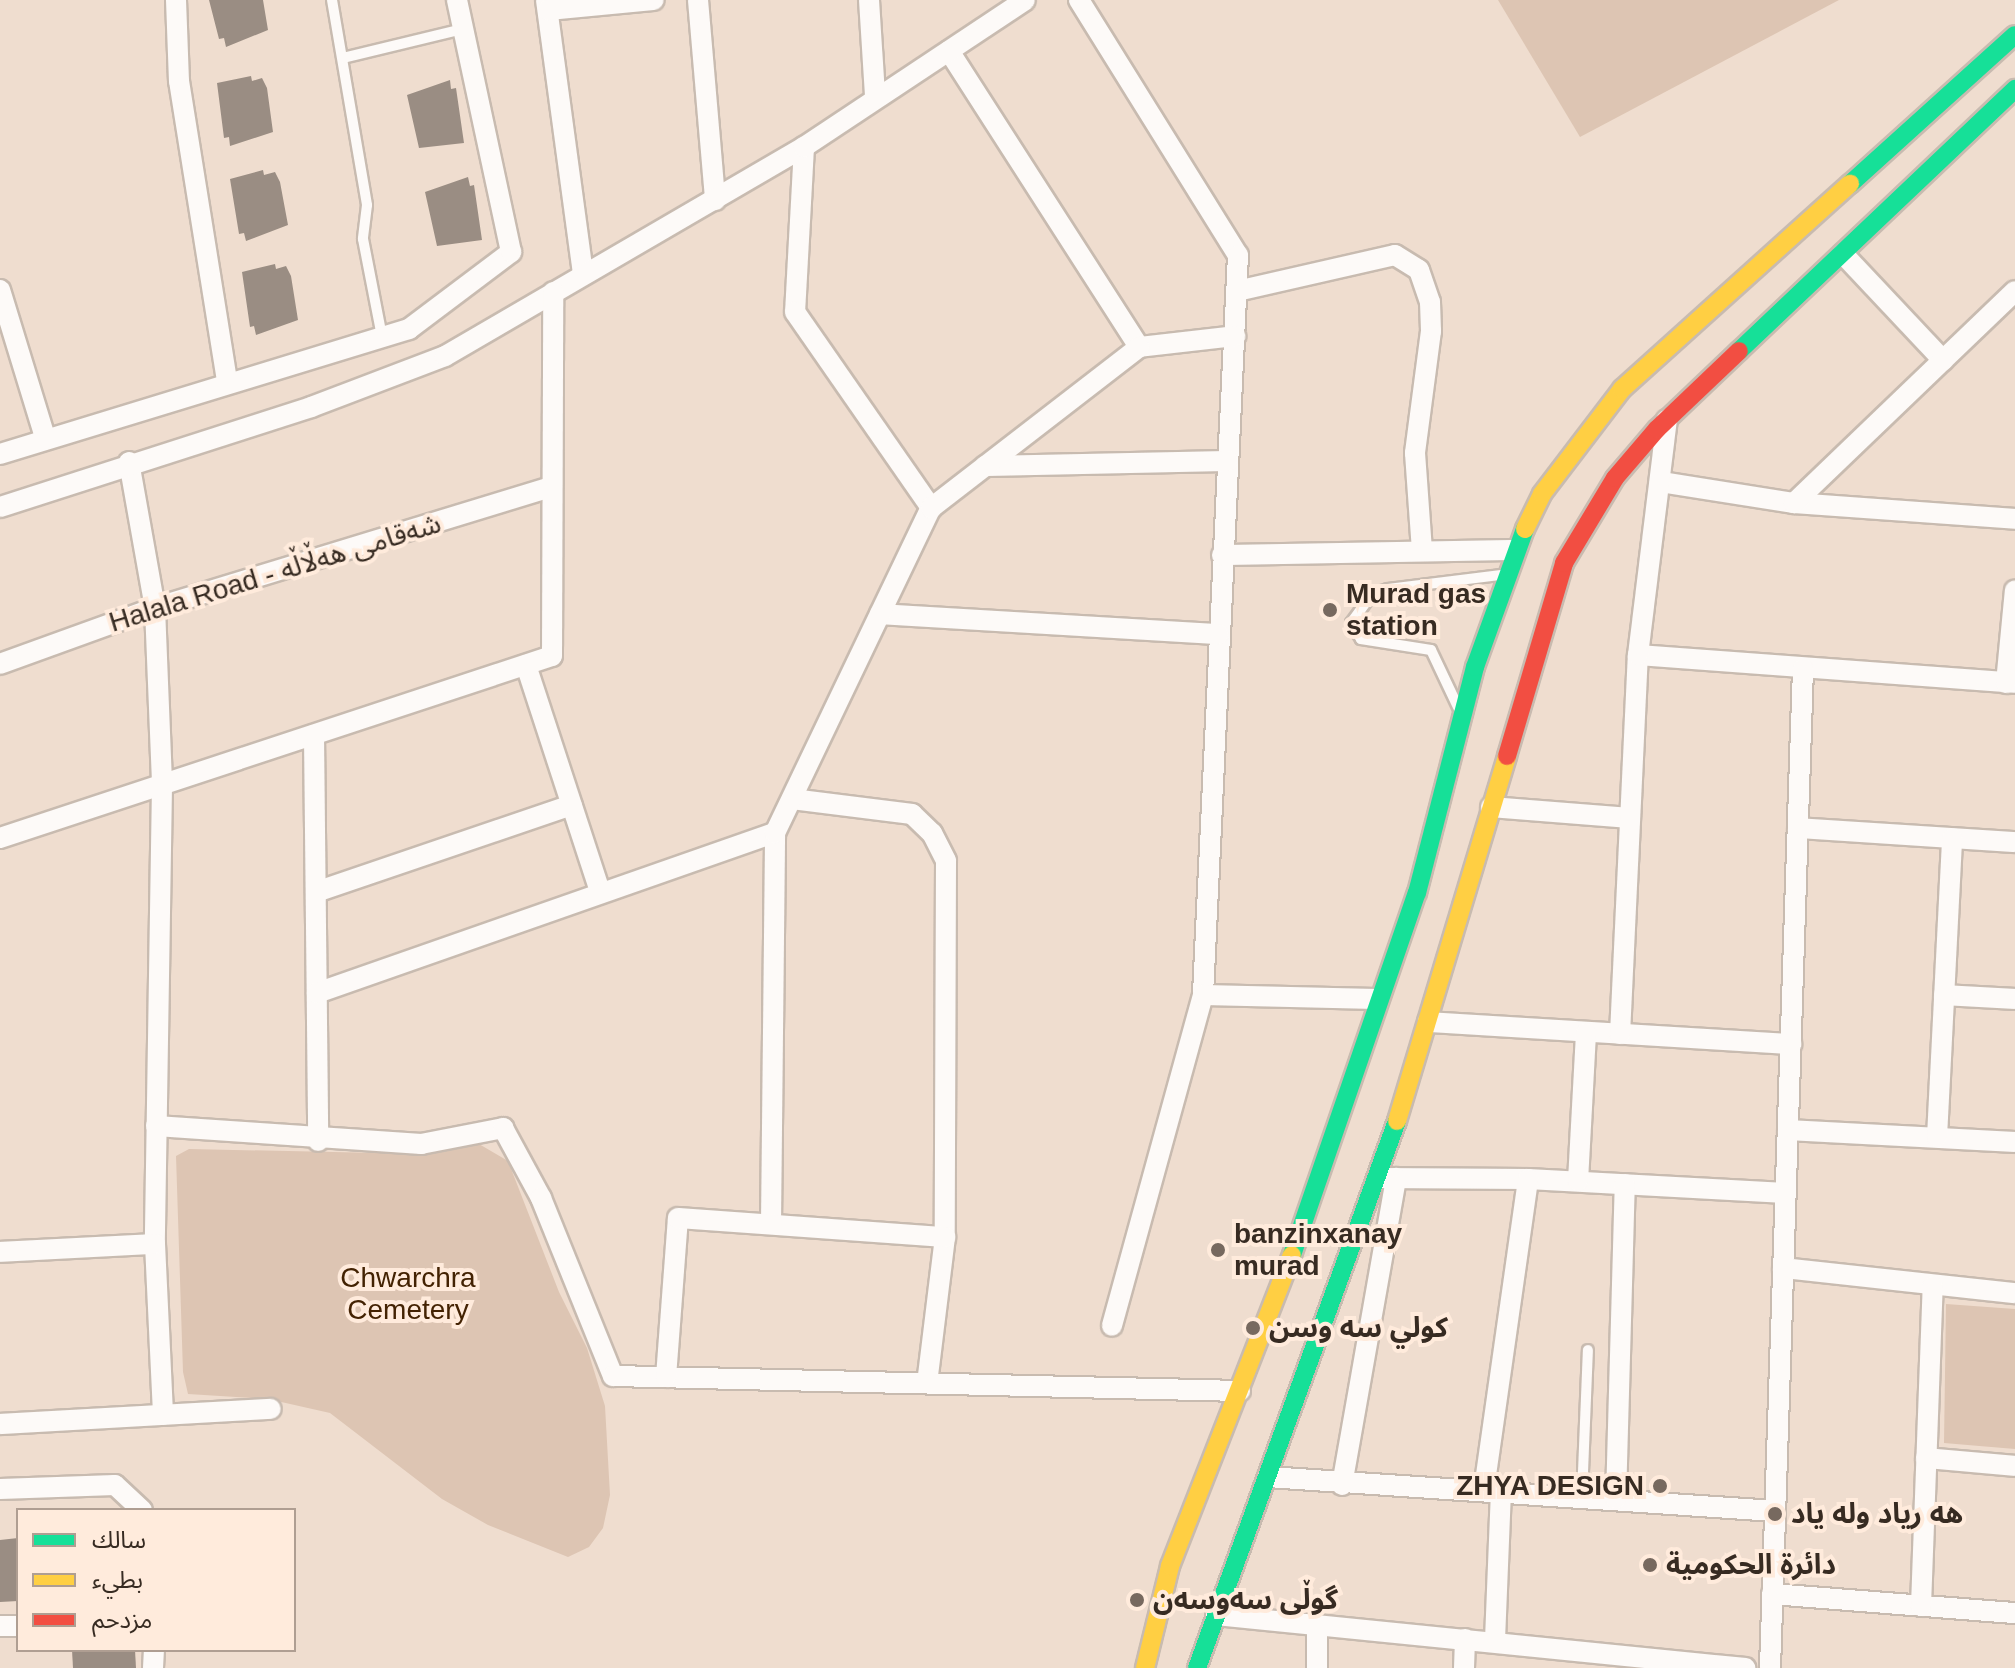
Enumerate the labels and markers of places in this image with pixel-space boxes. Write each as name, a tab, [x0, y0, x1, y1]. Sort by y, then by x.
place label: Murad gas station	[1346, 577, 1486, 643]
marker: Murad gas station	[1321, 601, 1339, 619]
place label: banzinxanay murad	[1234, 1217, 1402, 1283]
marker: banzinxanay murad	[1209, 1241, 1227, 1259]
place label: كولي سه وسن	[1269, 1311, 1448, 1345]
marker: كولي سه وسن	[1244, 1319, 1262, 1337]
place label: ZHYA DESIGN	[1455, 1469, 1644, 1503]
marker: ZHYA DESIGN	[1651, 1477, 1669, 1495]
place label: هه رياد وله ياد	[1791, 1497, 1963, 1531]
marker: هه رياد وله ياد	[1766, 1505, 1784, 1523]
place label: دائرة الحكومية	[1666, 1548, 1836, 1582]
marker: دائرة الحكومية	[1641, 1556, 1659, 1574]
place label: گوڵی سەوسەن	[1153, 1583, 1338, 1617]
marker: گوڵی سەوسەن	[1128, 1591, 1146, 1609]

